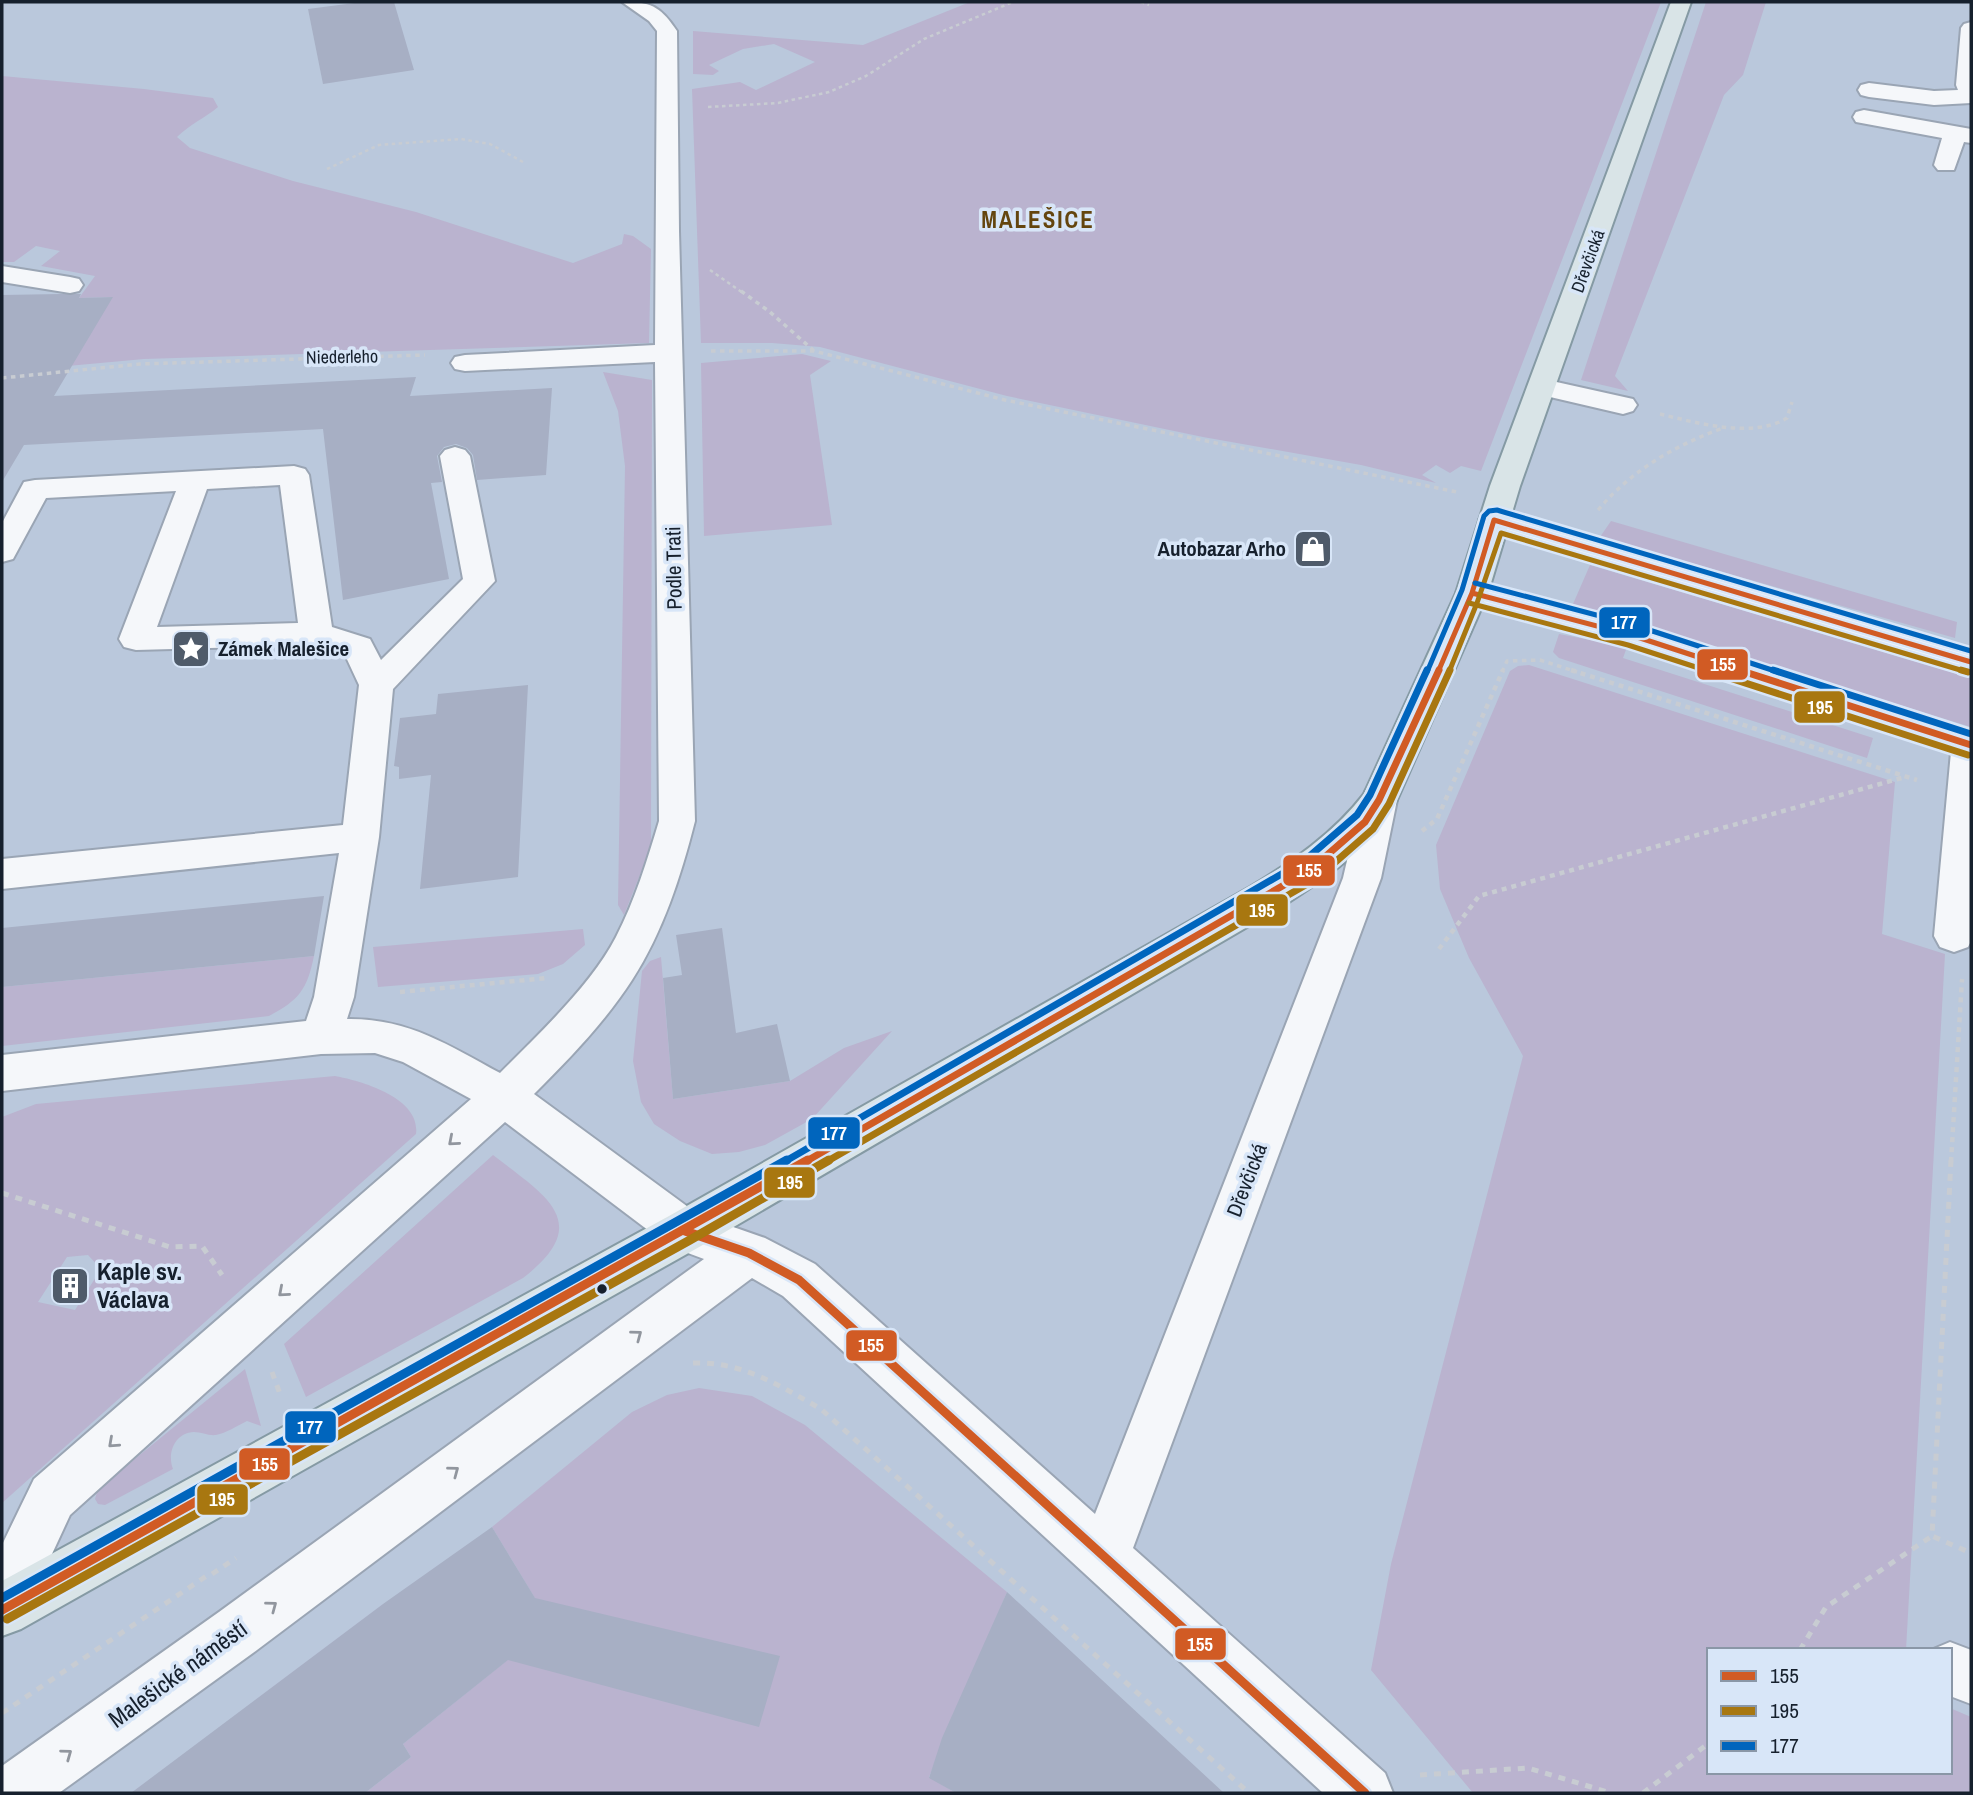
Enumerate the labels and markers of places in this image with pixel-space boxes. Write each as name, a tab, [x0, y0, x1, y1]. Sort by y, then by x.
shop icon: Autobazar Arho	[1292, 528, 1334, 570]
place label: Autobazar Arho	[1157, 534, 1286, 563]
place icon: Zámek Malešice	[170, 628, 212, 670]
place label: Zámek Malešice	[218, 634, 349, 663]
place label: Kaple sv. Václava	[97, 1255, 182, 1315]
building icon: Kaple sv. Václava	[49, 1265, 91, 1307]
unlabelled marker	[595, 1282, 609, 1296]

